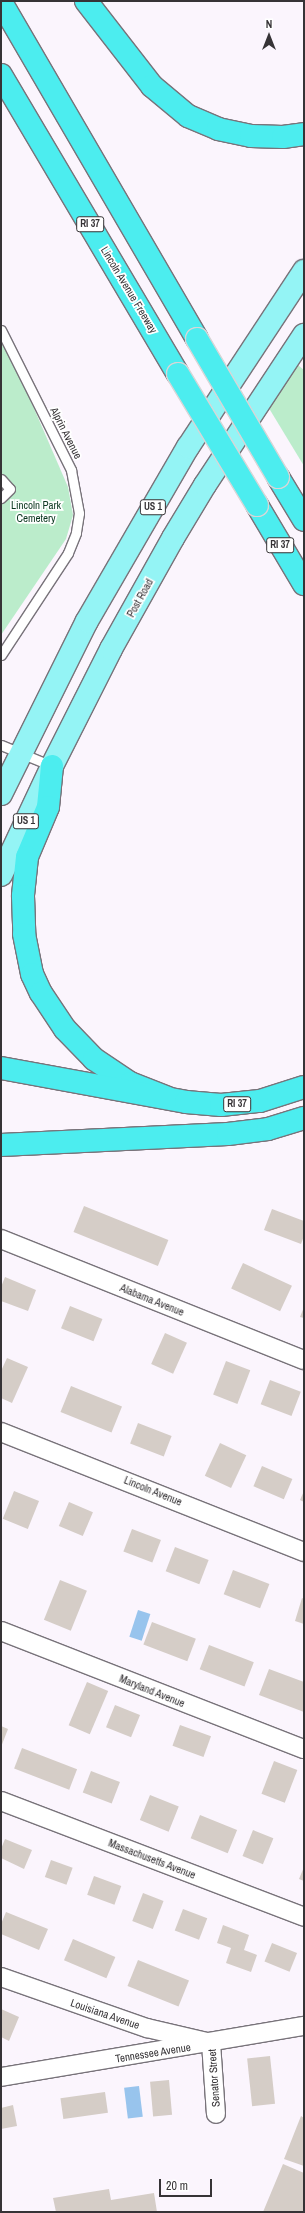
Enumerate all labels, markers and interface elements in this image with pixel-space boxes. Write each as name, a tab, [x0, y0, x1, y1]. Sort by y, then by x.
north arrow	[249, 16, 289, 56]
text: N	[266, 17, 272, 31]
road number: RI 37	[76, 216, 104, 232]
street label: Lincoln Avenue Freeway	[98, 244, 160, 336]
street label: Alprin Avenue	[47, 405, 85, 461]
park label: Lincoln Park Cemetery	[11, 499, 61, 525]
road number: US 1	[139, 499, 167, 515]
road number: RI 37	[266, 537, 294, 553]
street label: Post Road	[124, 576, 156, 620]
road number: US 1	[12, 813, 40, 829]
road number: RI 37	[223, 1096, 251, 1112]
street label: Alabama Avenue	[118, 1281, 186, 1319]
street label: Lincoln Avenue	[122, 1473, 184, 1509]
street label: Maryland Avenue	[117, 1672, 187, 1710]
street label: Massachusetts Avenue	[106, 1836, 198, 1882]
street label: Louisiana Avenue	[69, 1996, 141, 2032]
street label: Tennessee Avenue	[114, 2040, 192, 2066]
street label: Senator Street	[205, 2049, 223, 2107]
scale bar	[161, 2171, 214, 2197]
text: 20 m	[166, 2178, 188, 2194]

